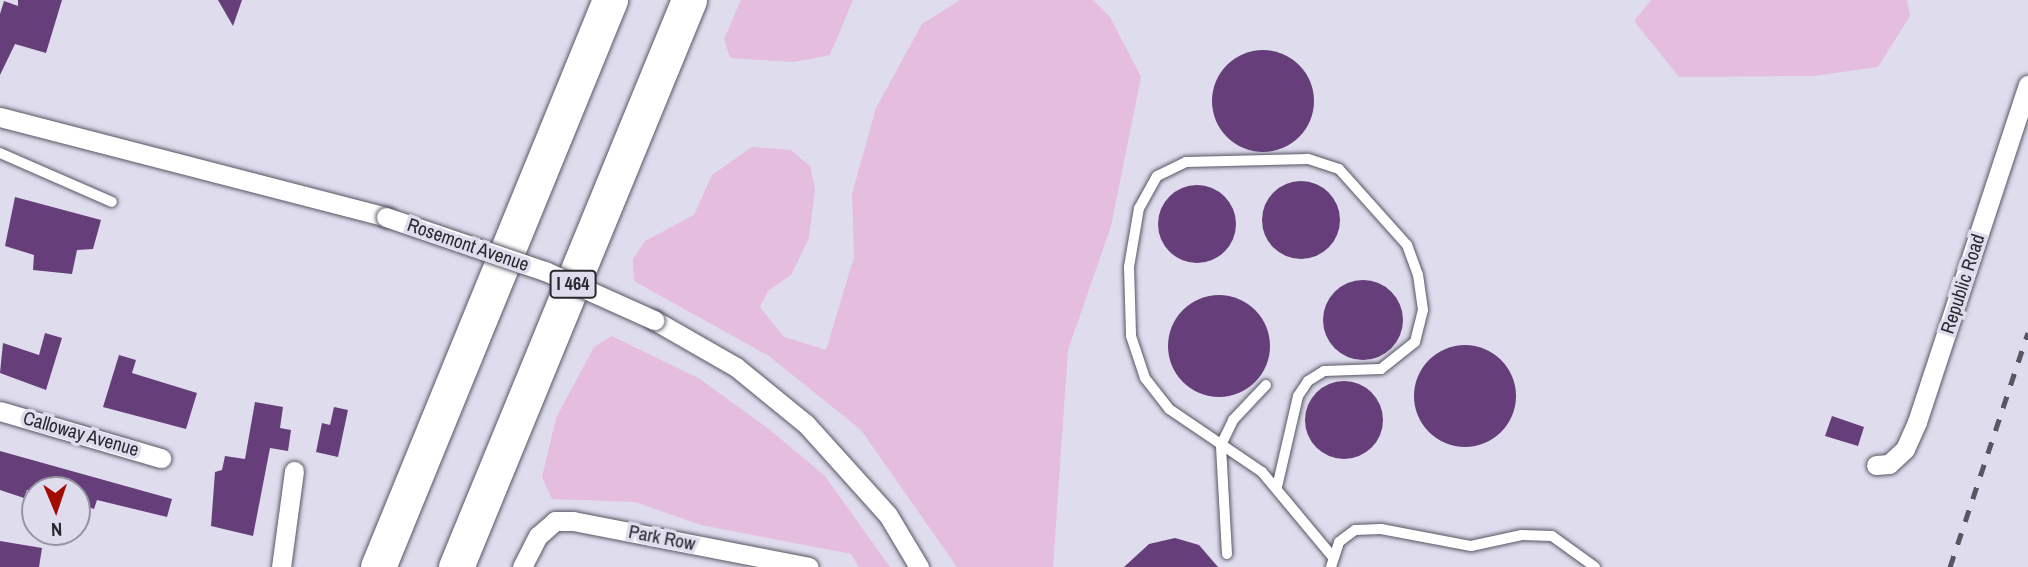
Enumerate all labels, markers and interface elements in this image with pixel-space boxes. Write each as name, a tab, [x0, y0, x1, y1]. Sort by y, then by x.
street label: Rosemont Avenue	[404, 213, 532, 277]
street label: Republic Road	[1936, 231, 1990, 337]
road number: I 464	[548, 270, 598, 298]
street label: Calloway Avenue	[20, 406, 142, 462]
north arrow	[21, 476, 91, 546]
text: N	[51, 517, 63, 543]
street label: Park Row	[627, 520, 697, 556]

